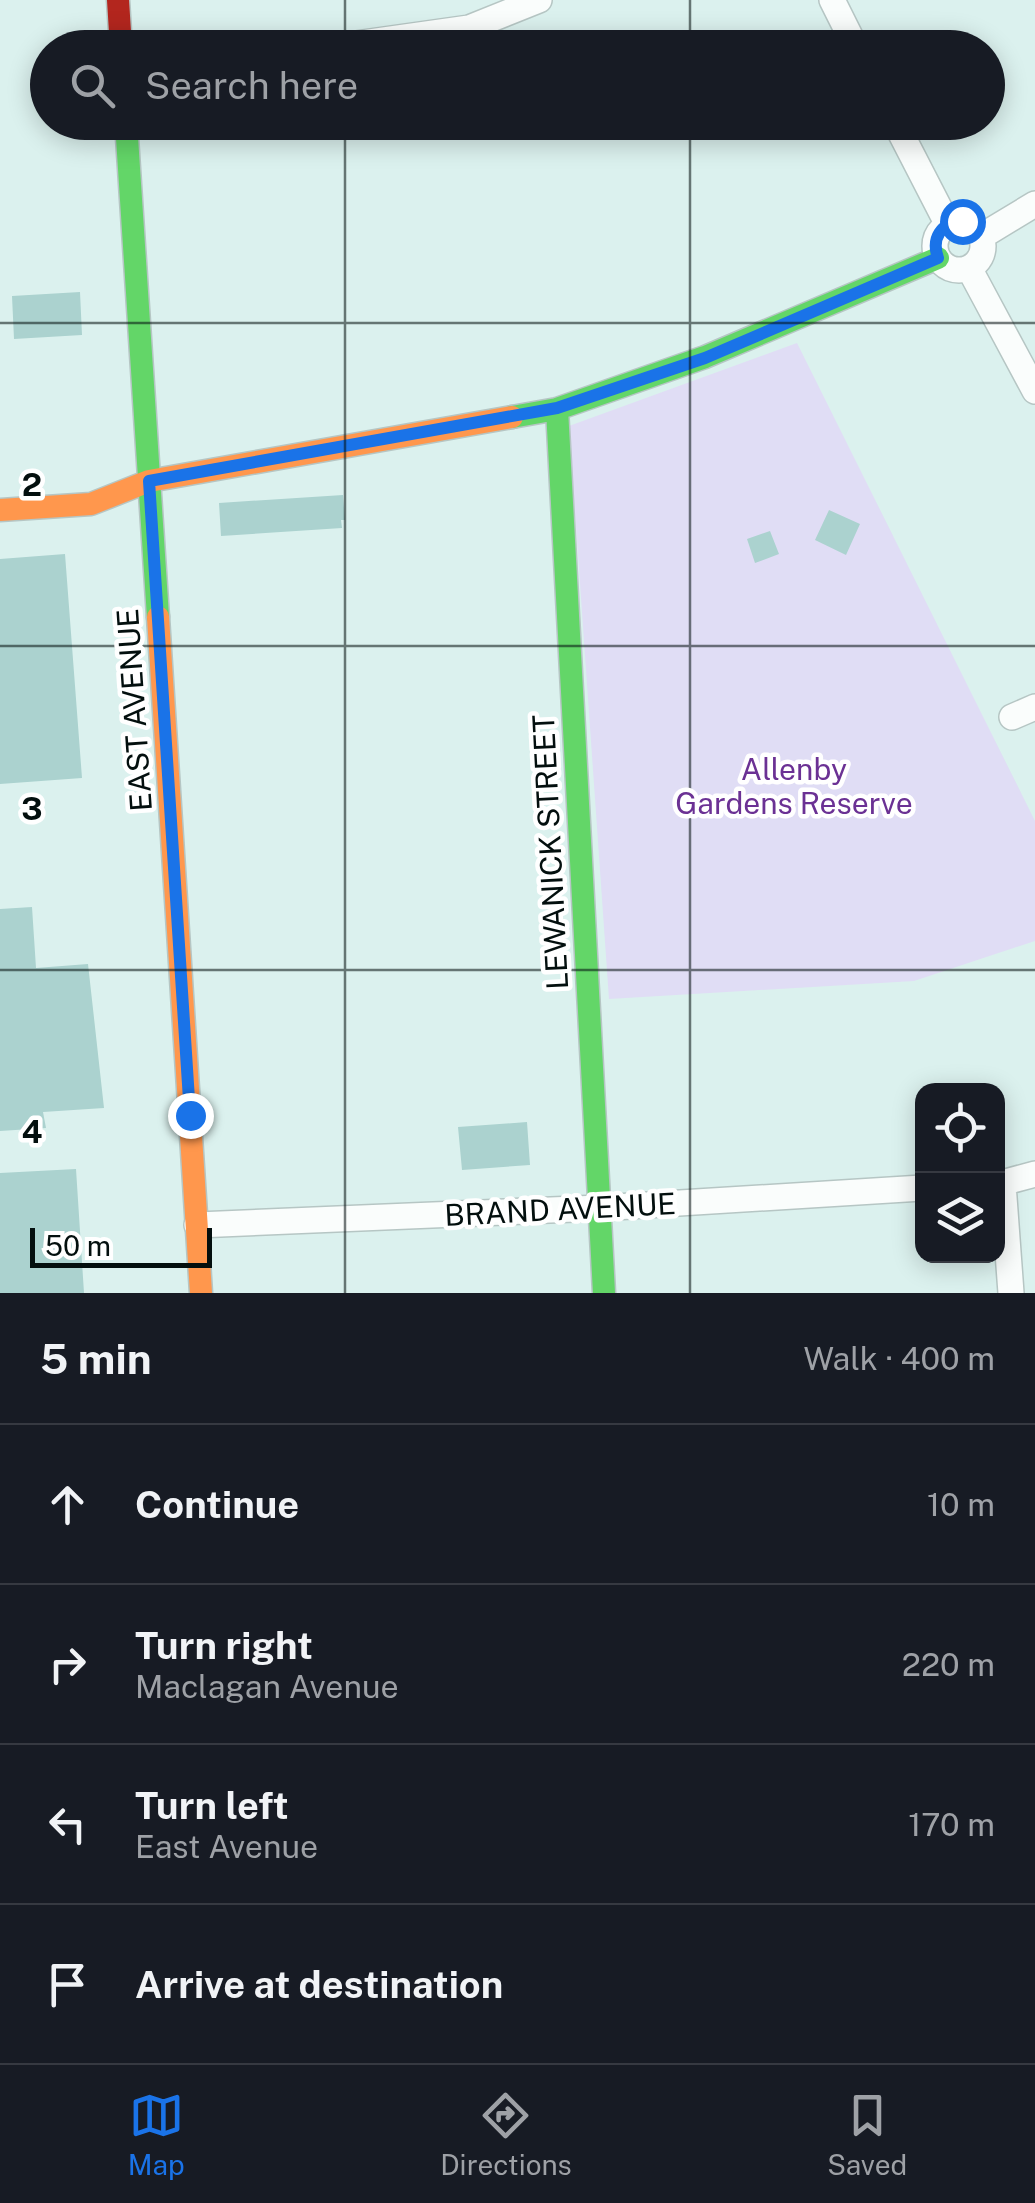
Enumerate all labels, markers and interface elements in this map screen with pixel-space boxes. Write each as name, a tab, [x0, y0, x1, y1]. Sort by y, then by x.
search box	[30, 30, 1005, 140]
icon: search	[65, 58, 120, 113]
text: Search here	[145, 63, 358, 108]
route start	[940, 199, 986, 245]
text: 2	[22, 466, 42, 503]
street label: EAST AVENUE	[109, 608, 159, 812]
street label: LEWANICK STREET	[525, 713, 575, 991]
park label: Allenby Gardens Reserve	[675, 751, 913, 821]
text: 3	[21, 790, 43, 827]
map controls	[915, 1083, 1005, 1263]
button: locate	[915, 1083, 1005, 1173]
route end	[168, 1093, 214, 1139]
text: 4	[22, 1113, 43, 1150]
button: layers	[915, 1173, 1005, 1263]
street label: BRAND AVENUE	[443, 1185, 677, 1233]
scale bar	[30, 1223, 212, 1268]
text: 50 m	[45, 1229, 111, 1262]
text: 5 min	[40, 1334, 152, 1383]
text: Walk · 400 m	[803, 1340, 995, 1377]
icon: ahead	[40, 1477, 95, 1532]
text: Continue	[135, 1482, 299, 1527]
text: 10 m	[927, 1486, 995, 1523]
text: Turn right	[135, 1623, 313, 1668]
icon: right	[40, 1637, 95, 1692]
text: 220 m	[902, 1646, 995, 1683]
text: Maclagan Avenue	[135, 1668, 399, 1705]
text: Turn left	[135, 1783, 289, 1828]
icon: left	[40, 1797, 95, 1852]
text: 170 m	[908, 1806, 995, 1843]
text: East Avenue	[135, 1828, 318, 1865]
icon: arrive	[40, 1957, 95, 2012]
text: Arrive at destination	[135, 1962, 503, 2007]
tab: Map	[128, 2088, 185, 2181]
tab: Directions	[440, 2088, 572, 2181]
tab: Saved	[827, 2088, 907, 2181]

